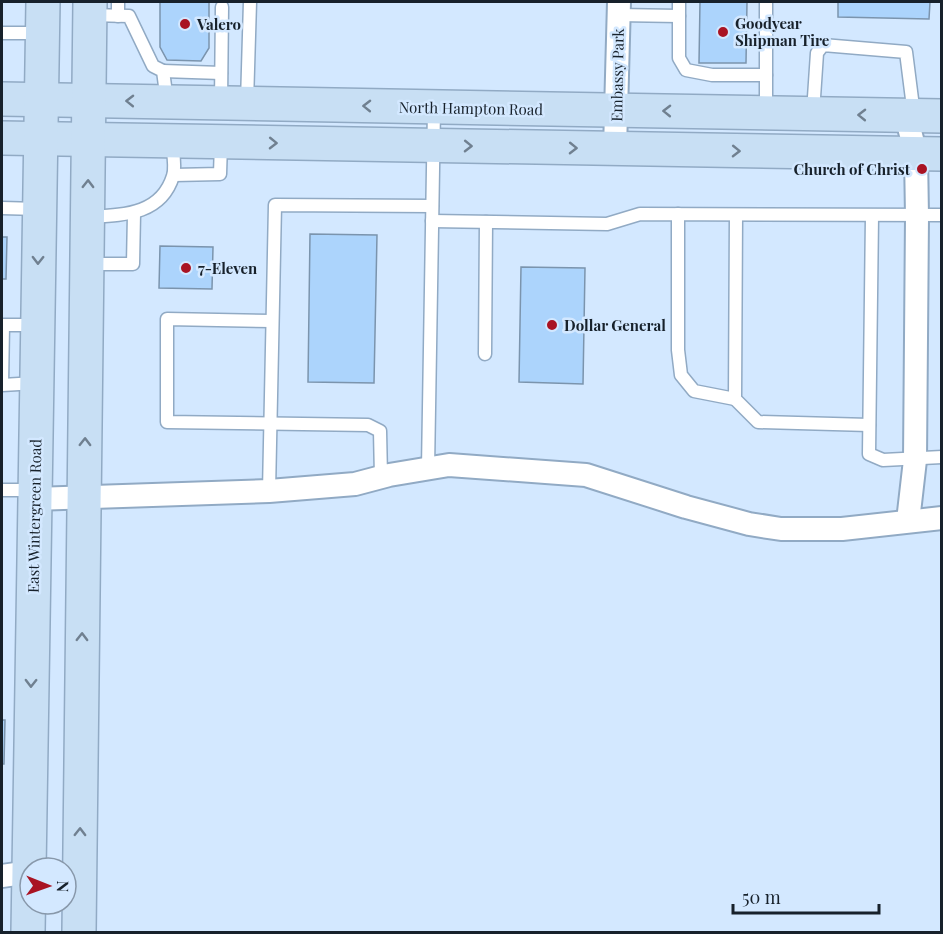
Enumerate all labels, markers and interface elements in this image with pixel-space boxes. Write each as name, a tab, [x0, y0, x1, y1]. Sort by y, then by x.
place label: Goodyear Shipman Tire	[735, 13, 830, 50]
place label: Valero	[196, 14, 241, 34]
marker: Valero	[178, 17, 192, 31]
marker: Goodyear Shipman Tire	[716, 25, 730, 39]
street label: Embassy Park	[606, 27, 628, 122]
one-way arrow	[126, 95, 135, 108]
street label: North Hampton Road	[399, 97, 544, 119]
one-way arrow	[363, 100, 372, 112]
one-way arrow	[663, 105, 672, 117]
one-way arrow	[858, 109, 867, 121]
one-way arrow	[268, 137, 277, 149]
one-way arrow	[463, 140, 472, 153]
one-way arrow	[568, 142, 577, 154]
one-way arrow	[732, 145, 741, 157]
place label: Church of Christ	[793, 159, 911, 179]
marker: Church of Christ	[915, 162, 929, 176]
one-way arrow	[82, 180, 94, 189]
one-way arrow	[31, 256, 44, 265]
place label: 7-Eleven	[198, 258, 258, 278]
marker: 7-Eleven	[179, 261, 193, 275]
place label: Dollar General	[564, 315, 666, 335]
marker: Dollar General	[545, 318, 559, 332]
one-way arrow	[78, 438, 91, 447]
street label: East Wintergreen Road	[23, 439, 45, 593]
one-way arrow	[76, 633, 88, 642]
one-way arrow	[25, 679, 37, 688]
one-way arrow	[74, 828, 86, 837]
north arrow	[18, 856, 78, 916]
scale bar	[733, 877, 878, 915]
text: N	[53, 880, 74, 893]
text: 50 m	[742, 885, 781, 909]

